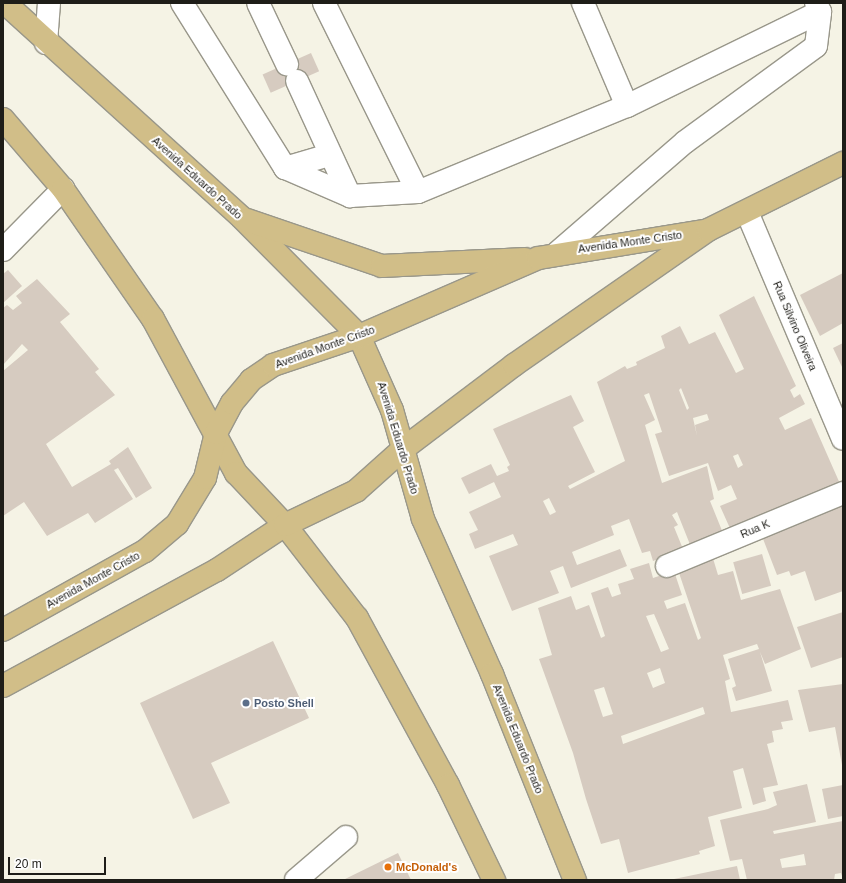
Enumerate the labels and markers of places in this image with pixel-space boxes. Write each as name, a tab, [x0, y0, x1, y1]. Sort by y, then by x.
place label: Posto Shell	[254, 696, 314, 710]
marker: Posto Shell	[241, 698, 251, 708]
place label: McDonald's	[396, 860, 457, 874]
marker: McDonald's	[383, 862, 393, 872]

